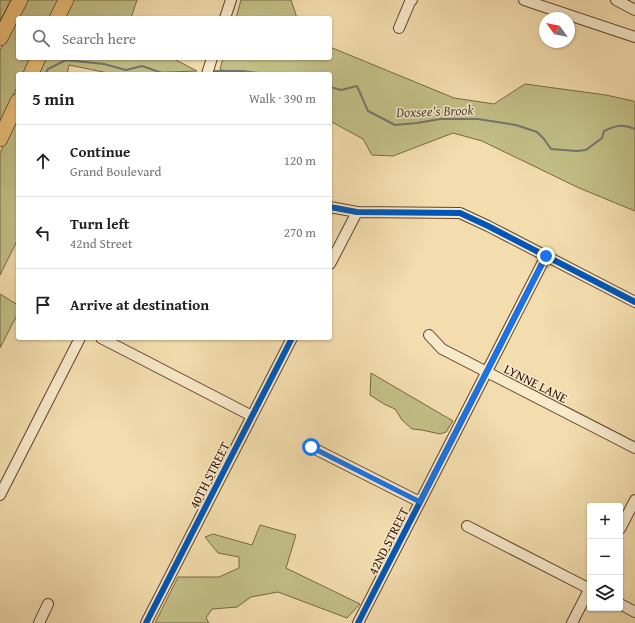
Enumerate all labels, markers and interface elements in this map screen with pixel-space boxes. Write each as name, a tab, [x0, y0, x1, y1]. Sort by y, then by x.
north arrow	[539, 12, 575, 48]
search box	[16, 16, 332, 60]
icon: search	[30, 27, 52, 49]
text: Search here	[62, 28, 136, 49]
text: 5 min	[32, 86, 74, 111]
text: Walk · 390 m	[249, 89, 316, 108]
water label: Doxsee's Brook	[395, 100, 475, 122]
text: Continue	[70, 141, 131, 162]
icon: ahead	[32, 150, 54, 172]
text: 120 m	[284, 151, 316, 170]
text: Grand Boulevard	[70, 162, 161, 181]
text: Turn left	[70, 213, 129, 234]
icon: left	[32, 222, 54, 244]
text: 270 m	[284, 223, 316, 242]
text: 42nd Street	[70, 234, 133, 253]
route end	[537, 247, 555, 265]
icon: arrive	[32, 294, 54, 316]
text: Arrive at destination	[70, 294, 209, 315]
street label: LYNNE LANE	[501, 359, 571, 408]
street label: 40TH STREET	[184, 438, 235, 512]
route start	[302, 438, 320, 456]
map controls	[587, 503, 623, 611]
button: +	[587, 503, 623, 539]
street label: 42ND STREET	[363, 504, 414, 578]
button: −	[587, 539, 623, 575]
button: layers	[587, 575, 623, 611]

